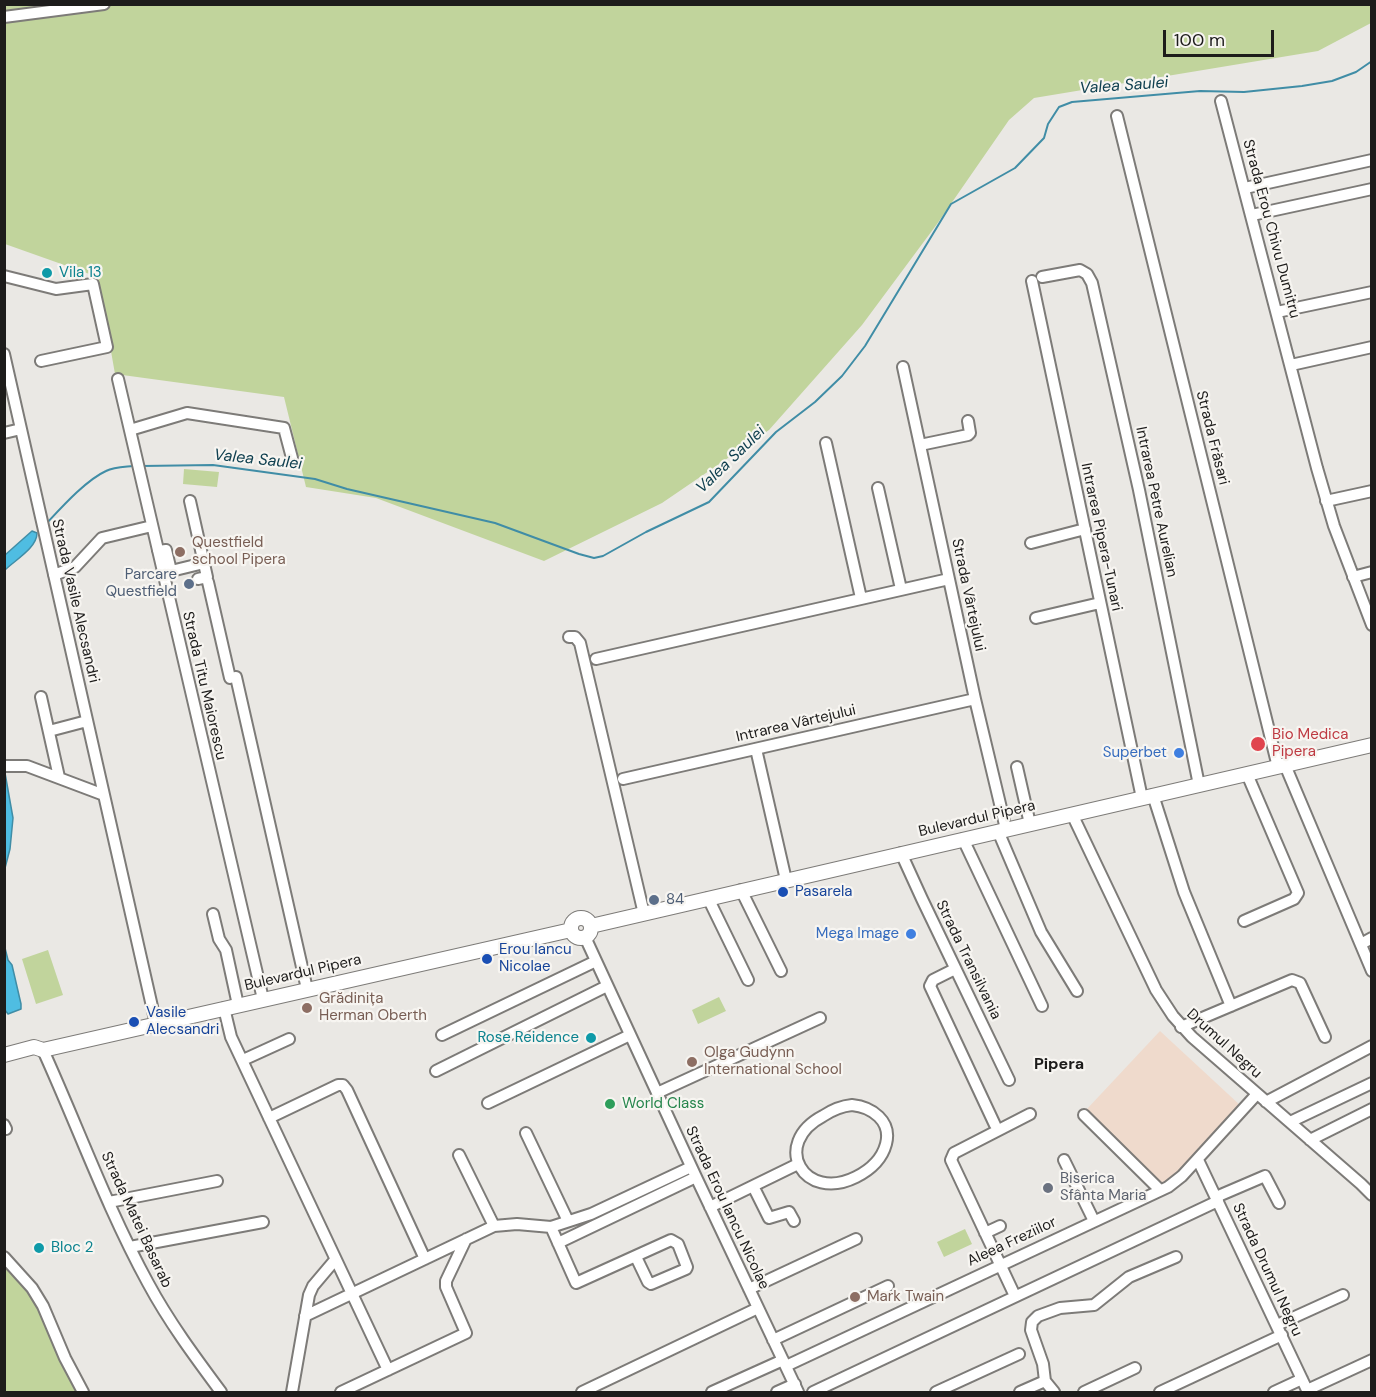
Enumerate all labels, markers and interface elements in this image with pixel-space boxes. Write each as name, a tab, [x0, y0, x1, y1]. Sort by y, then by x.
scale bar	[1166, 18, 1277, 56]
text: 100 m	[1174, 28, 1225, 52]
water label: Valea Saulei	[1079, 73, 1169, 99]
street label: Strada Erou Chivu Dumitru	[1238, 138, 1304, 320]
place label: Vila 13	[59, 264, 102, 282]
marker: Vila 13	[40, 266, 54, 280]
street label: Strada Frăsari	[1192, 389, 1232, 487]
water label: Valea Saulei	[692, 422, 770, 498]
street label: Intrarea Petre Aurelian	[1131, 425, 1181, 579]
water label: Valea Saulei	[213, 446, 303, 474]
street label: Intrarea Pipera-Tunari	[1076, 461, 1126, 613]
street label: Strada Vasile Alecsandri	[47, 517, 103, 685]
place label: Questfield school Pipera	[192, 534, 286, 569]
street label: Strada Vârtejului	[947, 537, 989, 653]
marker: Questfield school Pipera	[173, 545, 187, 559]
place label: Parcare Questfield	[105, 566, 177, 601]
marker: Parcare Questfield	[182, 577, 196, 591]
street label: Strada Titu Maiorescu	[178, 610, 230, 762]
street label: Intrarea Vârtejului	[734, 701, 858, 747]
place label: Bio Medica Pipera	[1272, 726, 1348, 761]
marker: Bio Medica Pipera	[1249, 735, 1267, 753]
place label: Superbet	[1103, 744, 1167, 762]
marker: Superbet	[1172, 746, 1186, 760]
street label: Bulevardul Pipera	[917, 797, 1037, 841]
place label: Pasarela	[795, 883, 852, 901]
marker: Pasarela	[776, 885, 790, 899]
place label: 84	[666, 891, 684, 909]
marker: 84	[647, 893, 661, 907]
street label: Strada Transilvania	[931, 898, 1005, 1022]
place label: Mega Image	[816, 925, 899, 943]
marker: Mega Image	[904, 927, 918, 941]
place label: Erou Iancu Nicolae	[499, 941, 572, 976]
street label: Bulevardul Pipera	[243, 951, 363, 995]
marker: Erou Iancu Nicolae	[480, 952, 494, 966]
place label: Grădinița Herman Oberth	[319, 990, 427, 1025]
marker: Grădinița Herman Oberth	[300, 1001, 314, 1015]
place label: Vasile Alecsandri	[146, 1004, 219, 1039]
street label: Drumul Negru	[1183, 1005, 1265, 1083]
marker: Vasile Alecsandri	[127, 1015, 141, 1029]
place label: Rose Reidence	[477, 1029, 579, 1047]
marker: Rose Reidence	[584, 1031, 598, 1045]
place label: Olga Gudynn International School	[704, 1044, 842, 1079]
marker: Olga Gudynn International School	[685, 1055, 699, 1069]
district label: Pipera	[1034, 1055, 1084, 1075]
place label: World Class	[622, 1095, 704, 1113]
marker: World Class	[603, 1097, 617, 1111]
street label: Strada Erou Iancu Nicolae	[681, 1124, 773, 1292]
street label: Strada Matei Basarab	[97, 1149, 175, 1291]
place label: Biserica Sfânta Maria	[1060, 1170, 1146, 1205]
marker: Biserica Sfânta Maria	[1041, 1181, 1055, 1195]
street label: Strada Drumul Negru	[1228, 1201, 1306, 1339]
street label: Aleea Freziilor	[965, 1214, 1059, 1270]
place label: Bloc 2	[51, 1239, 93, 1257]
marker: Bloc 2	[32, 1241, 46, 1255]
place label: Mark Twain	[867, 1288, 944, 1306]
marker: Mark Twain	[848, 1290, 862, 1304]

